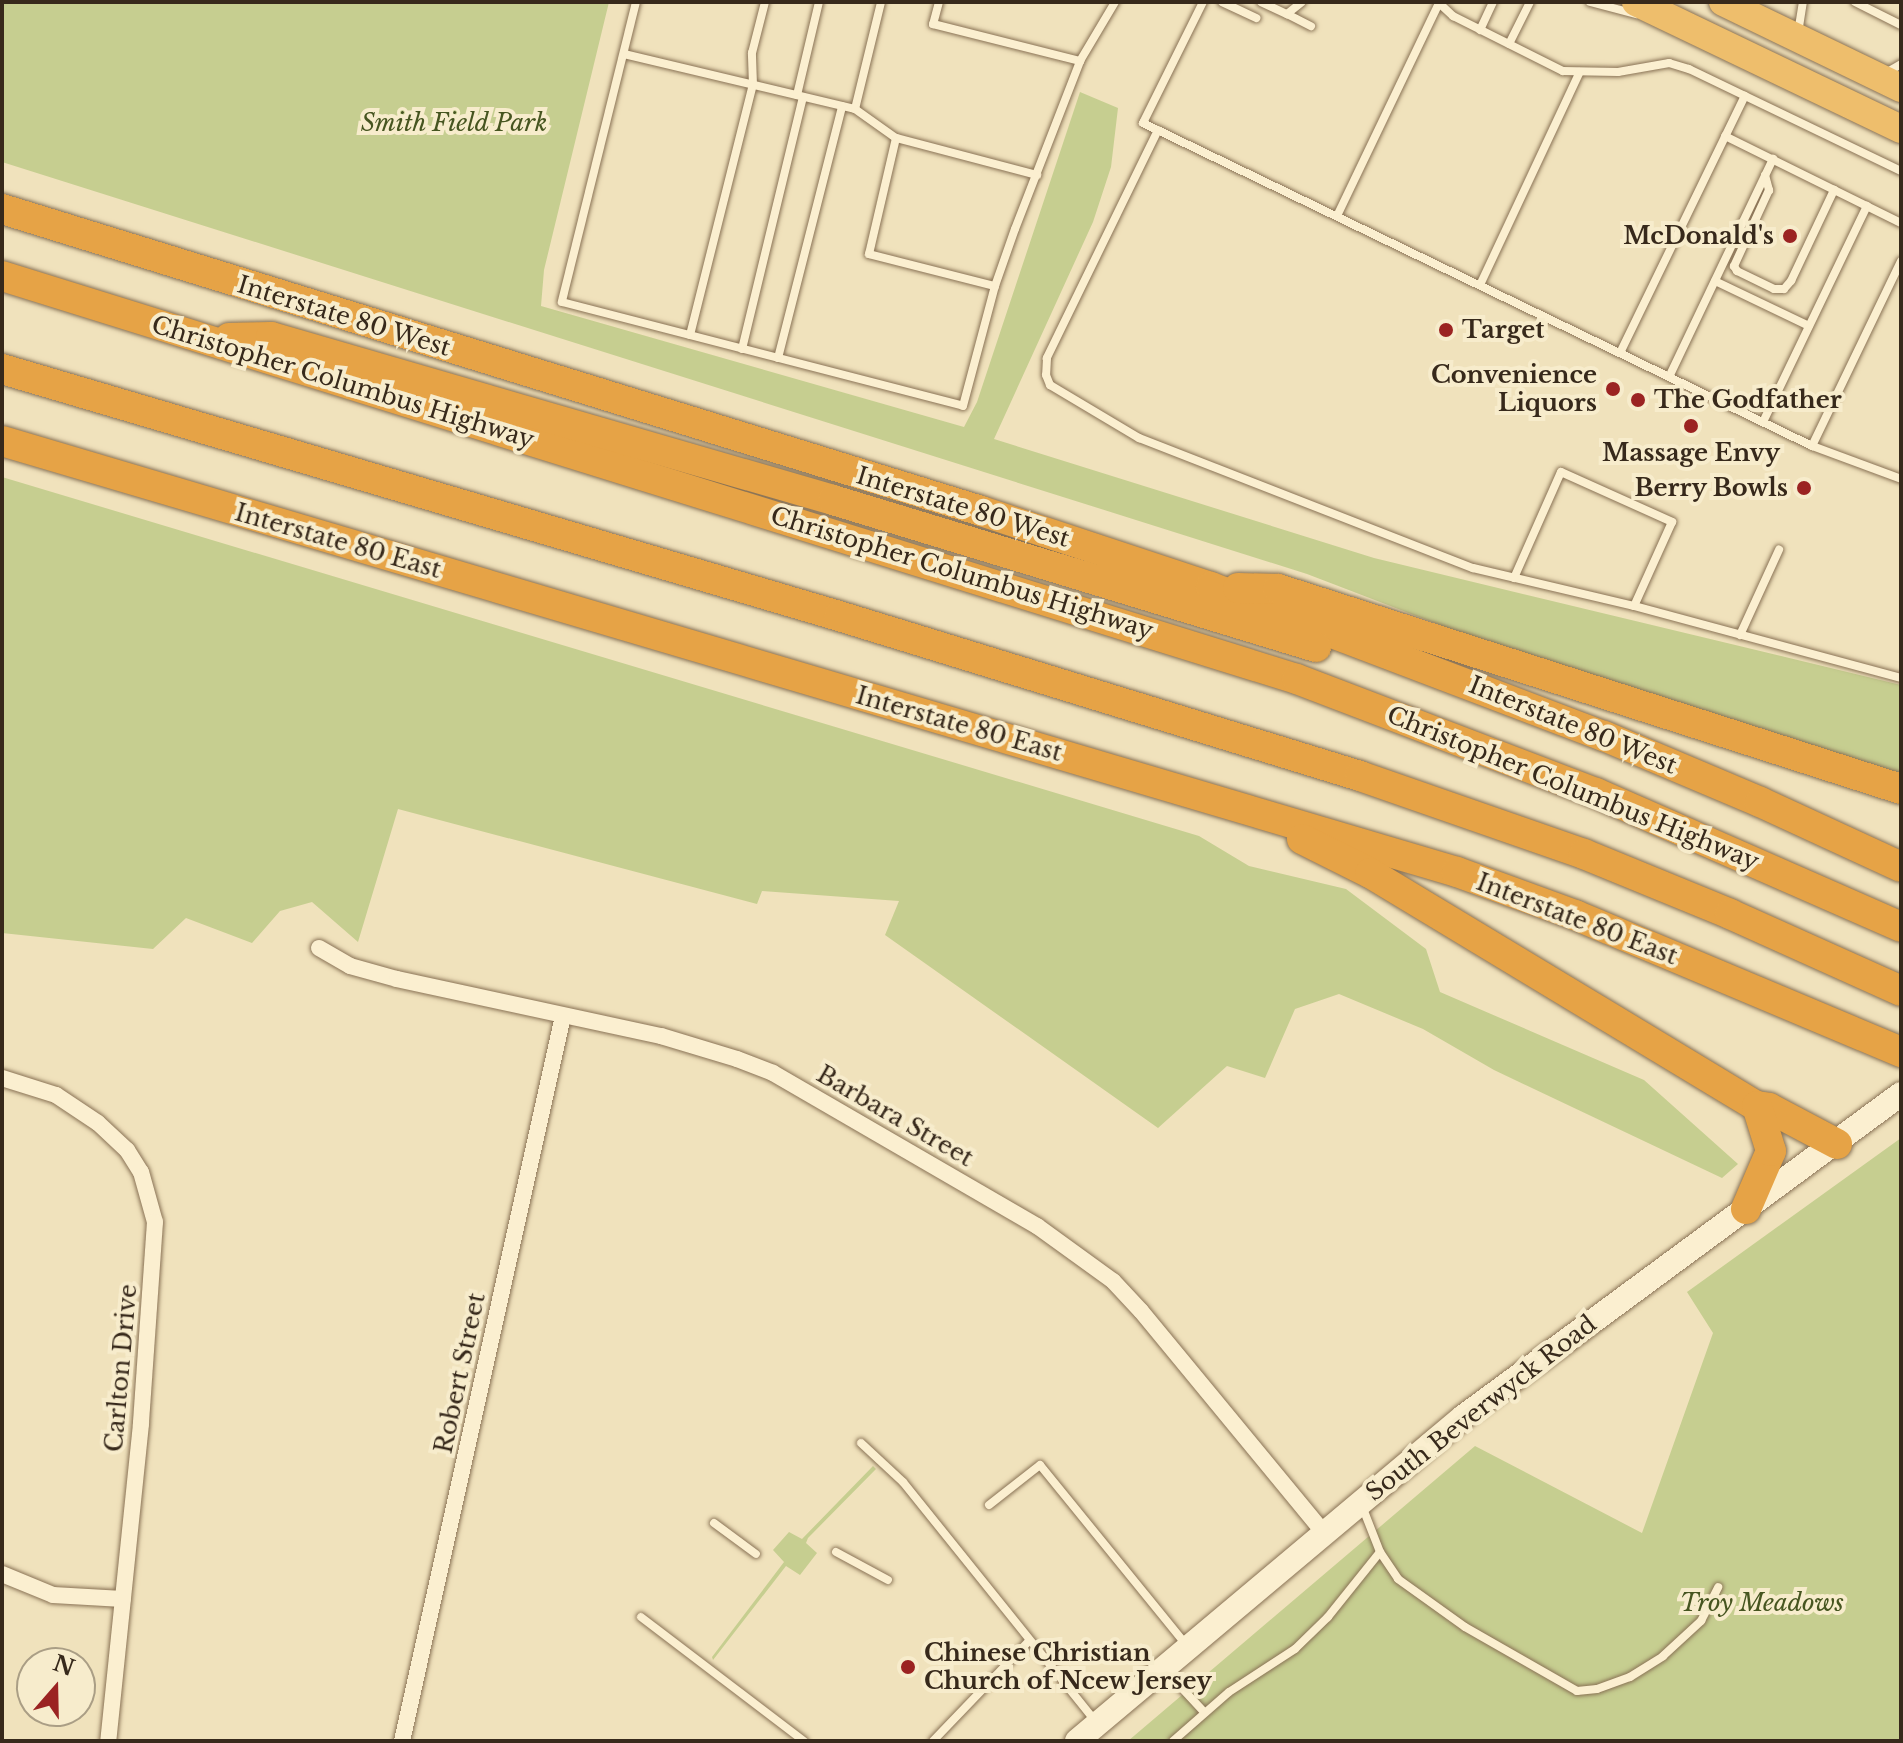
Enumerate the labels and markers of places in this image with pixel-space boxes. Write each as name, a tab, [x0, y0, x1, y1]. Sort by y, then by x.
place label: McDonald's	[1623, 222, 1774, 250]
marker: McDonald's	[1781, 227, 1799, 245]
place label: Target	[1462, 316, 1545, 344]
marker: Target	[1437, 321, 1455, 339]
place label: Convenience Liquors	[1431, 361, 1597, 417]
marker: Convenience Liquors	[1604, 380, 1622, 398]
place label: The Godfather	[1654, 386, 1842, 414]
marker: The Godfather	[1629, 391, 1647, 409]
marker: Massage Envy	[1682, 417, 1700, 435]
place label: Massage Envy	[1602, 439, 1780, 467]
place label: Berry Bowls	[1634, 474, 1788, 502]
marker: Berry Bowls	[1795, 479, 1813, 497]
place label: Chinese Christian Church of Ncew Jersey	[924, 1639, 1212, 1695]
marker: Chinese Christian Church of Ncew Jersey	[899, 1658, 917, 1676]

